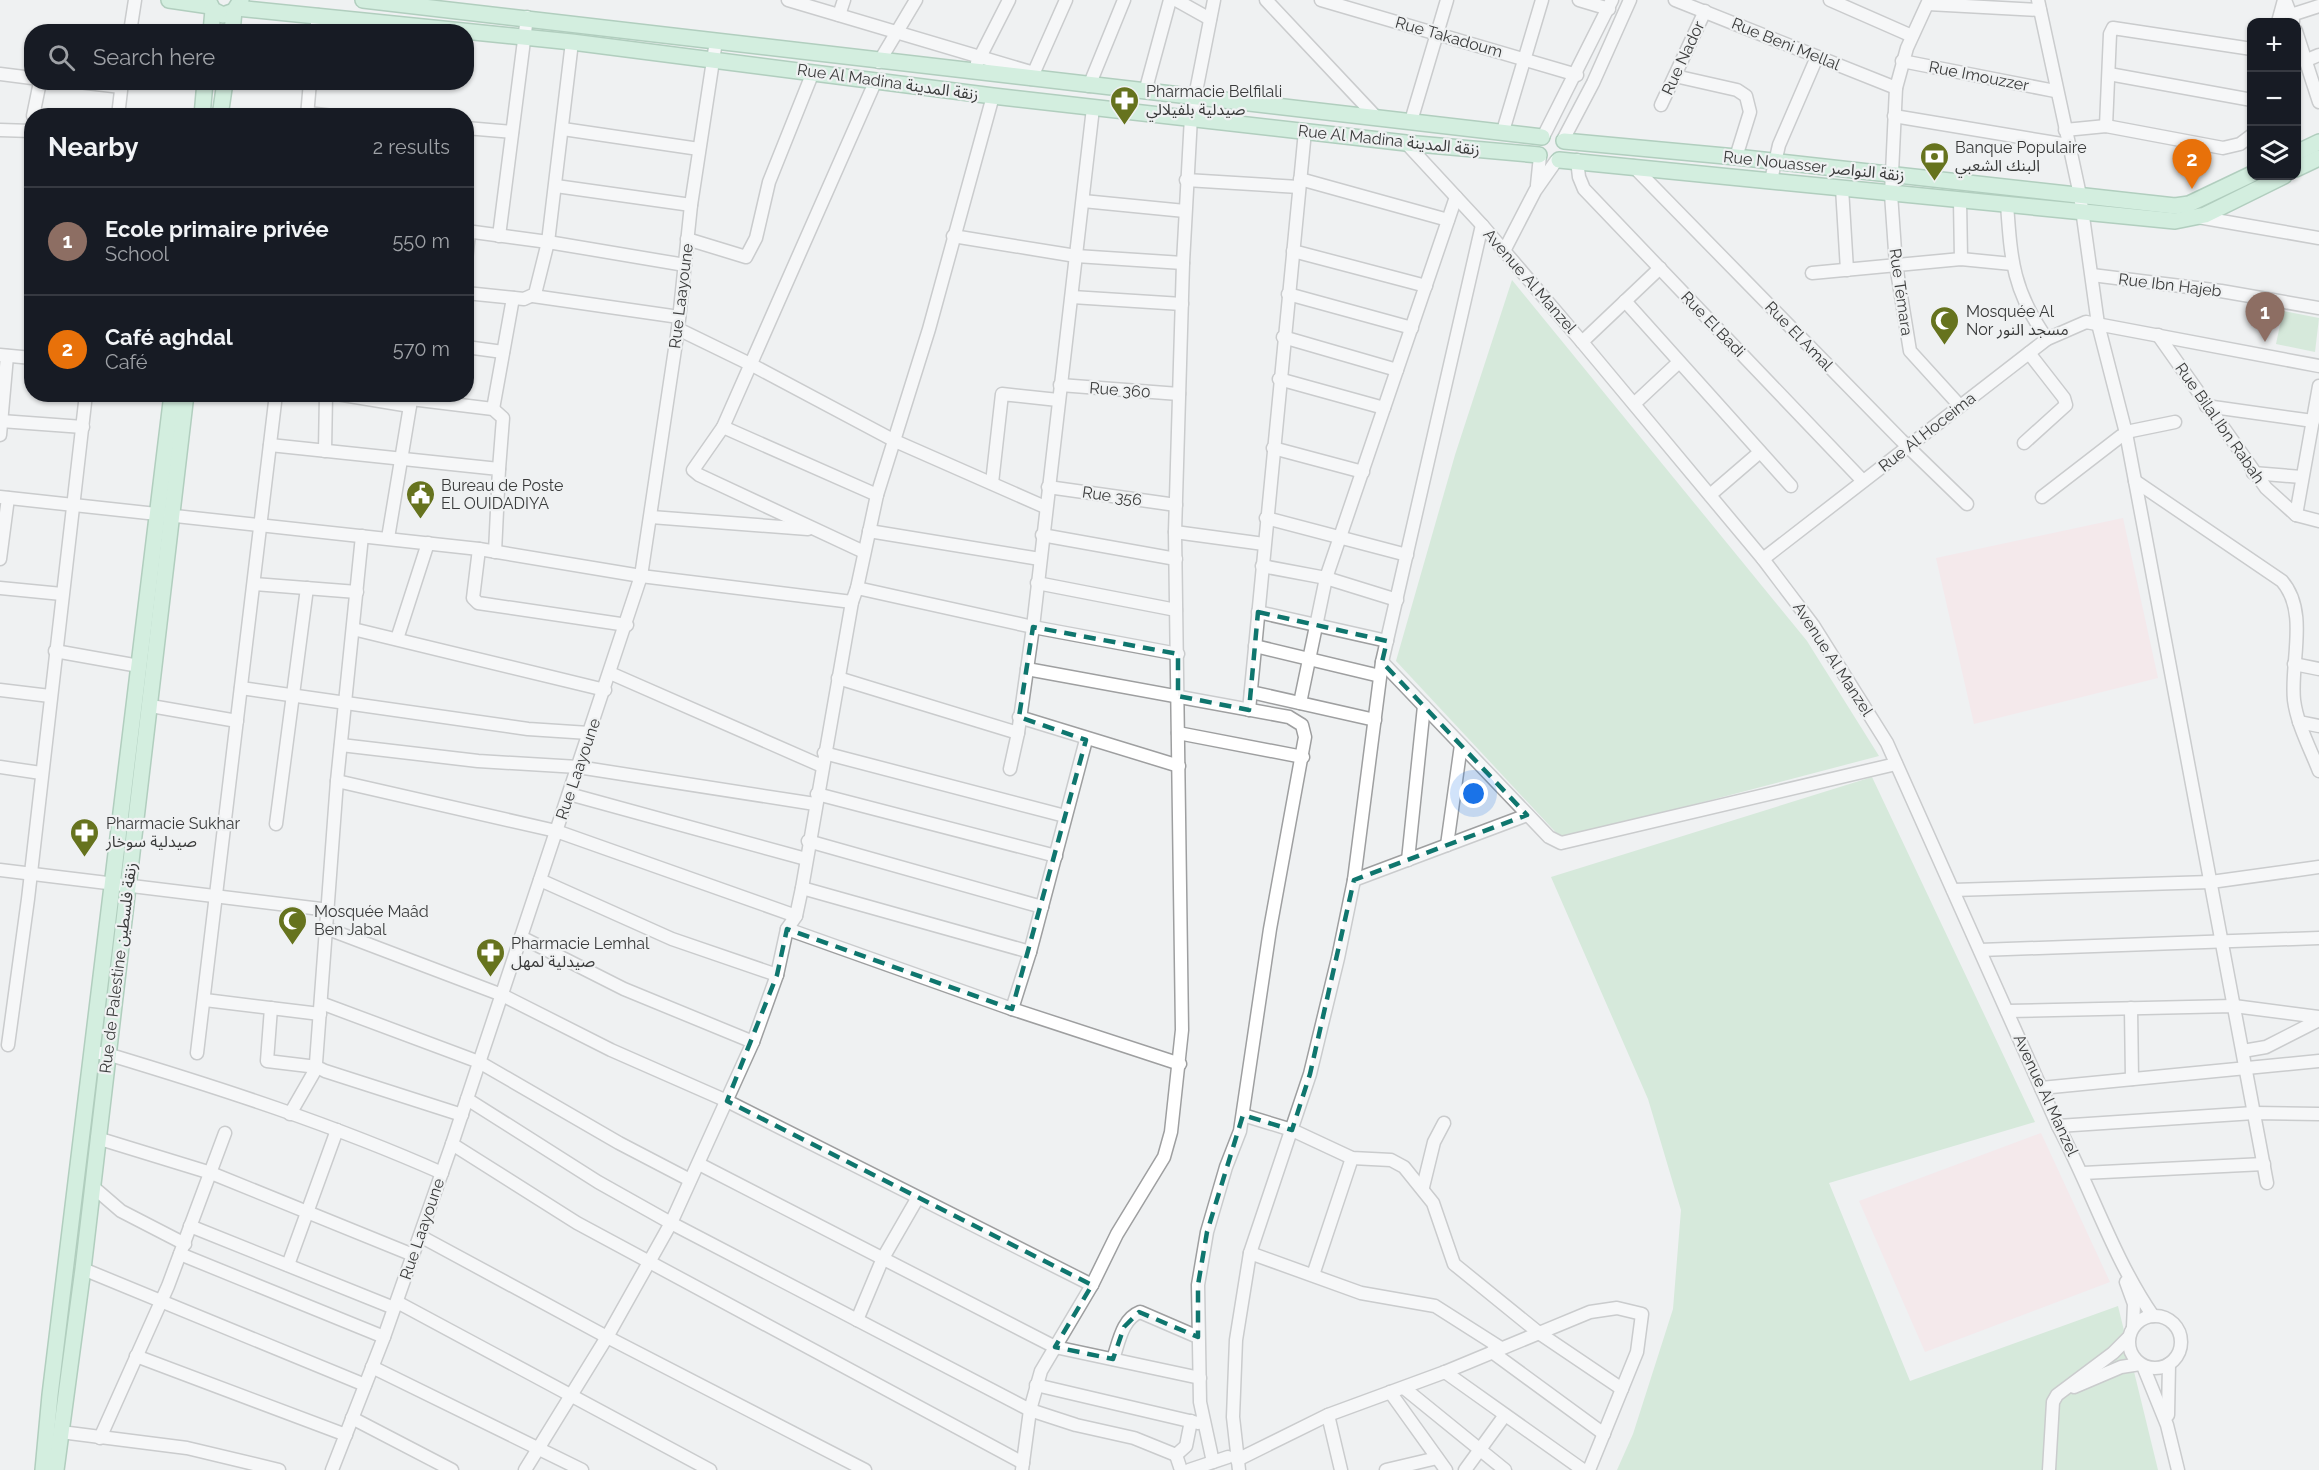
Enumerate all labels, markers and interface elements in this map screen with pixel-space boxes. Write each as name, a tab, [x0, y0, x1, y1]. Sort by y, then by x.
street label: Rue Takadoum	[1393, 13, 1505, 61]
street label: Rue Beni Mellal	[1729, 14, 1844, 75]
street label: Rue Nador	[1658, 18, 1709, 98]
map controls	[2247, 18, 2301, 180]
button: +	[2247, 18, 2301, 72]
search box	[24, 24, 474, 90]
icon: search	[45, 41, 78, 74]
text: Search here	[93, 44, 215, 70]
street label: Rue Imouzzer	[1927, 57, 2031, 95]
street label: Rue Al Madina زنقة المدينة	[796, 60, 980, 104]
button: −	[2247, 72, 2301, 126]
place label: Pharmacie Belfilali صيدلية بلفيلالي	[1146, 82, 1282, 121]
pharmacy icon: Pharmacie Belfilali صيدلية بلفيلالي	[1109, 84, 1141, 126]
street label: Rue Al Madina زنقة المدينة	[1297, 121, 1481, 159]
button: layers	[2247, 126, 2301, 180]
text: Nearby	[48, 132, 138, 162]
text: 2 results	[373, 135, 450, 159]
place label: Banque Populaire البنك الشعبي	[1955, 138, 2087, 177]
bank icon: Banque Populaire البنك الشعبي	[1918, 140, 1950, 182]
pin: 2	[2172, 140, 2212, 189]
street label: Rue Nouasser زنقة النواصر	[1722, 147, 1906, 185]
text: Ecole primaire privée	[105, 216, 329, 242]
street label: Avenue Al Manzel	[1480, 225, 1581, 338]
text: 1	[63, 229, 72, 253]
text: 550 m	[392, 229, 450, 253]
text: School	[105, 242, 169, 266]
street label: Rue Laayoune	[665, 242, 697, 350]
street label: Rue Témara	[1885, 247, 1917, 337]
street label: Rue Ibn Hajeb	[2117, 269, 2223, 301]
street label: Rue El Badi	[1677, 287, 1749, 361]
pin: 1	[2246, 292, 2284, 342]
street label: Rue El Amal	[1761, 297, 1837, 375]
place label: Mosquée Al Nor مسجد النور	[1966, 302, 2069, 339]
mosque icon: Mosquée Al Nor مسجد النور	[1929, 304, 1961, 346]
text: Café aghdal	[105, 324, 233, 350]
text: 2	[62, 337, 73, 361]
text: 570 m	[393, 337, 450, 361]
text: Café	[105, 350, 148, 374]
street label: Rue Bilal Ibn Rabah	[2171, 359, 2269, 487]
street label: Rue 360	[1089, 378, 1151, 402]
street label: Rue Al Hoceima	[1875, 388, 1979, 476]
place label: Bureau de Poste EL OUIDADIYA	[441, 476, 563, 513]
public building icon: Bureau de Poste EL OUIDADIYA	[404, 478, 436, 520]
street label: Rue 356	[1081, 482, 1143, 510]
street label: Avenue Al Manzel	[1789, 598, 1877, 720]
street label: Rue Laayoune	[552, 716, 604, 822]
your location	[1459, 779, 1488, 808]
place label: Pharmacie Sukhar صيدلية سوخار	[105, 814, 241, 851]
pharmacy icon: Pharmacie Sukhar صيدلية سوخار	[69, 816, 101, 858]
street label: Rue de Palestine زنقة فلسطين	[96, 861, 140, 1075]
place label: Mosquée Maâd Ben Jabal	[314, 902, 429, 939]
mosque icon: Mosquée Maâd Ben Jabal	[277, 904, 309, 946]
place label: Pharmacie Lemhal صيدلية لمهل	[511, 934, 650, 971]
pharmacy icon: Pharmacie Lemhal صيدلية لمهل	[474, 936, 506, 978]
street label: Avenue Al Manzel	[2010, 1031, 2083, 1159]
street label: Rue Laayoune	[396, 1176, 448, 1282]

